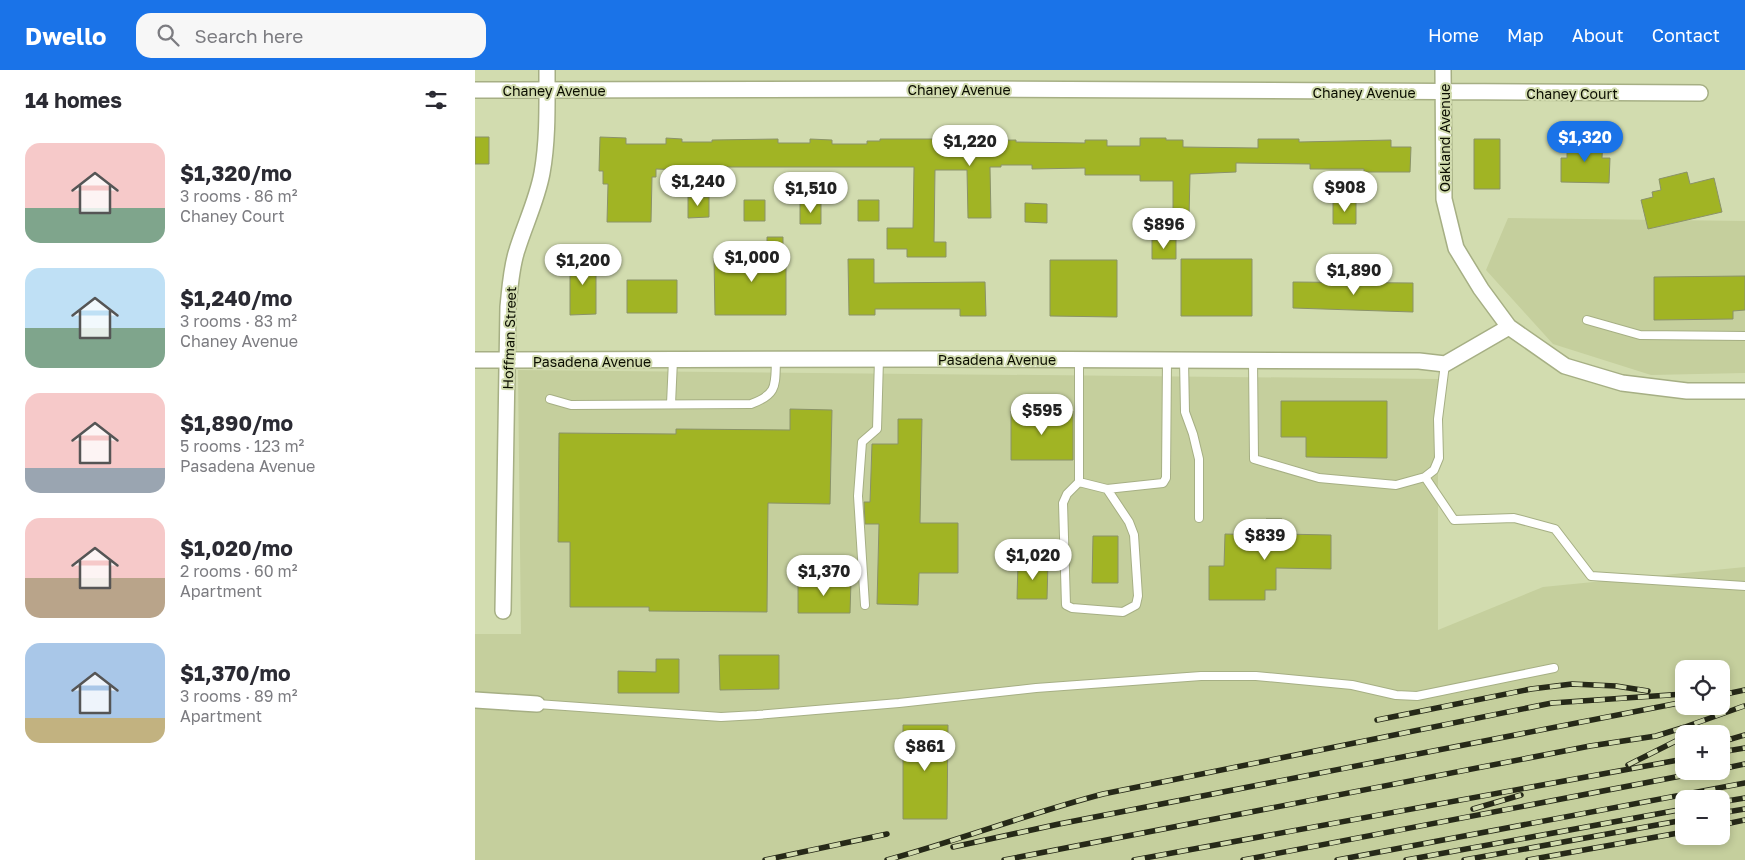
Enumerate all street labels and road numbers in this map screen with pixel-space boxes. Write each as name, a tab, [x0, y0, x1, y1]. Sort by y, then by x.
street label: Chaney Avenue	[907, 81, 1011, 98]
street label: Chaney Avenue	[502, 82, 606, 99]
street label: Chaney Avenue	[1312, 84, 1416, 101]
street label: Oakland Avenue	[1436, 84, 1453, 192]
street label: Chaney Court	[1526, 85, 1618, 102]
street label: Hoffman Street	[499, 286, 519, 390]
street label: Pasadena Avenue	[938, 351, 1056, 368]
street label: Pasadena Avenue	[533, 353, 651, 370]

